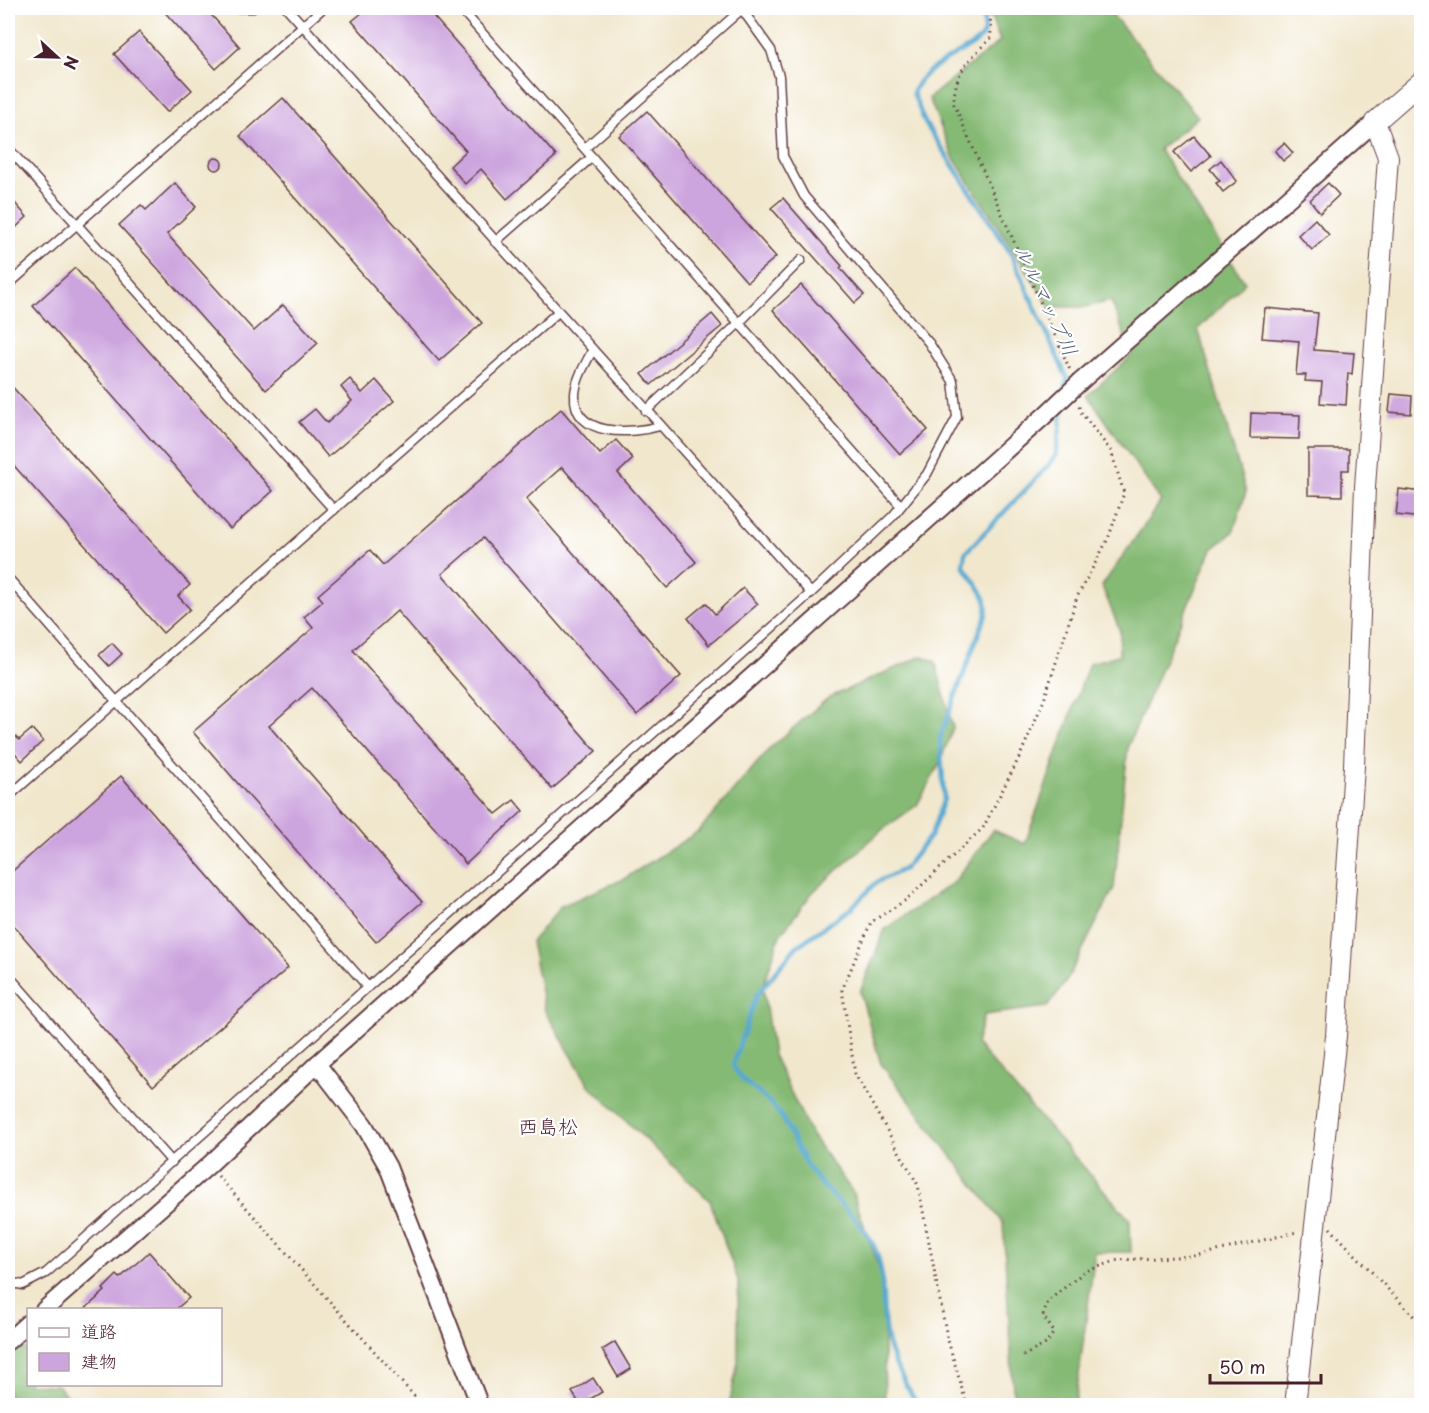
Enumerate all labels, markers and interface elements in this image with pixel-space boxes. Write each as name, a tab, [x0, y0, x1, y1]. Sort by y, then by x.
north arrow	[27, 27, 87, 87]
text: N	[58, 53, 85, 73]
water label: ルルマップ川	[1008, 239, 1086, 361]
district label: 西島松	[518, 1111, 578, 1141]
legend	[27, 1308, 222, 1386]
text: 道路	[81, 1317, 117, 1344]
text: 建物	[81, 1347, 117, 1374]
scale bar	[1210, 1347, 1321, 1385]
text: 50 m	[1219, 1353, 1266, 1380]

